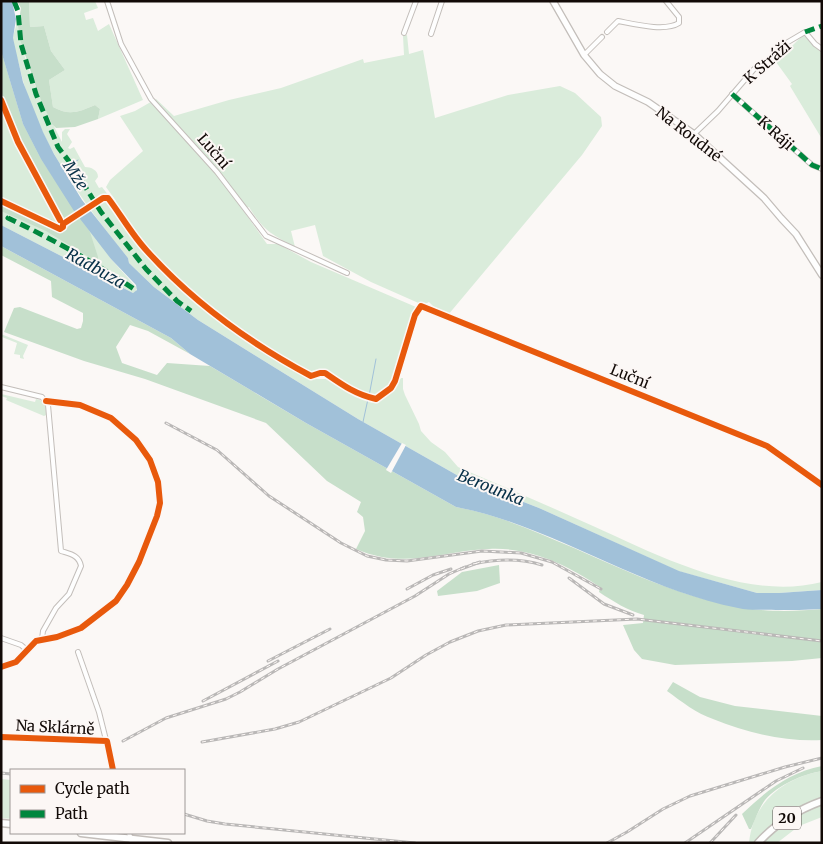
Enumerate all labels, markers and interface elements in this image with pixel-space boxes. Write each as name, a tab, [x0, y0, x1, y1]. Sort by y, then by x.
street label: K Stráži	[739, 36, 795, 88]
street label: Na Roudné	[652, 102, 726, 166]
street label: K Ráji	[754, 112, 798, 154]
street label: Luční	[193, 129, 235, 173]
water label: Mže	[59, 156, 93, 194]
water label: Radbuza	[63, 244, 129, 292]
street label: Luční	[608, 360, 654, 393]
water label: Berounka	[455, 465, 527, 509]
street label: Na Sklárně	[15, 715, 95, 739]
legend	[10, 769, 185, 834]
text: Cycle path	[55, 779, 130, 798]
text: Path	[55, 804, 88, 823]
road number: 20	[773, 806, 801, 830]

